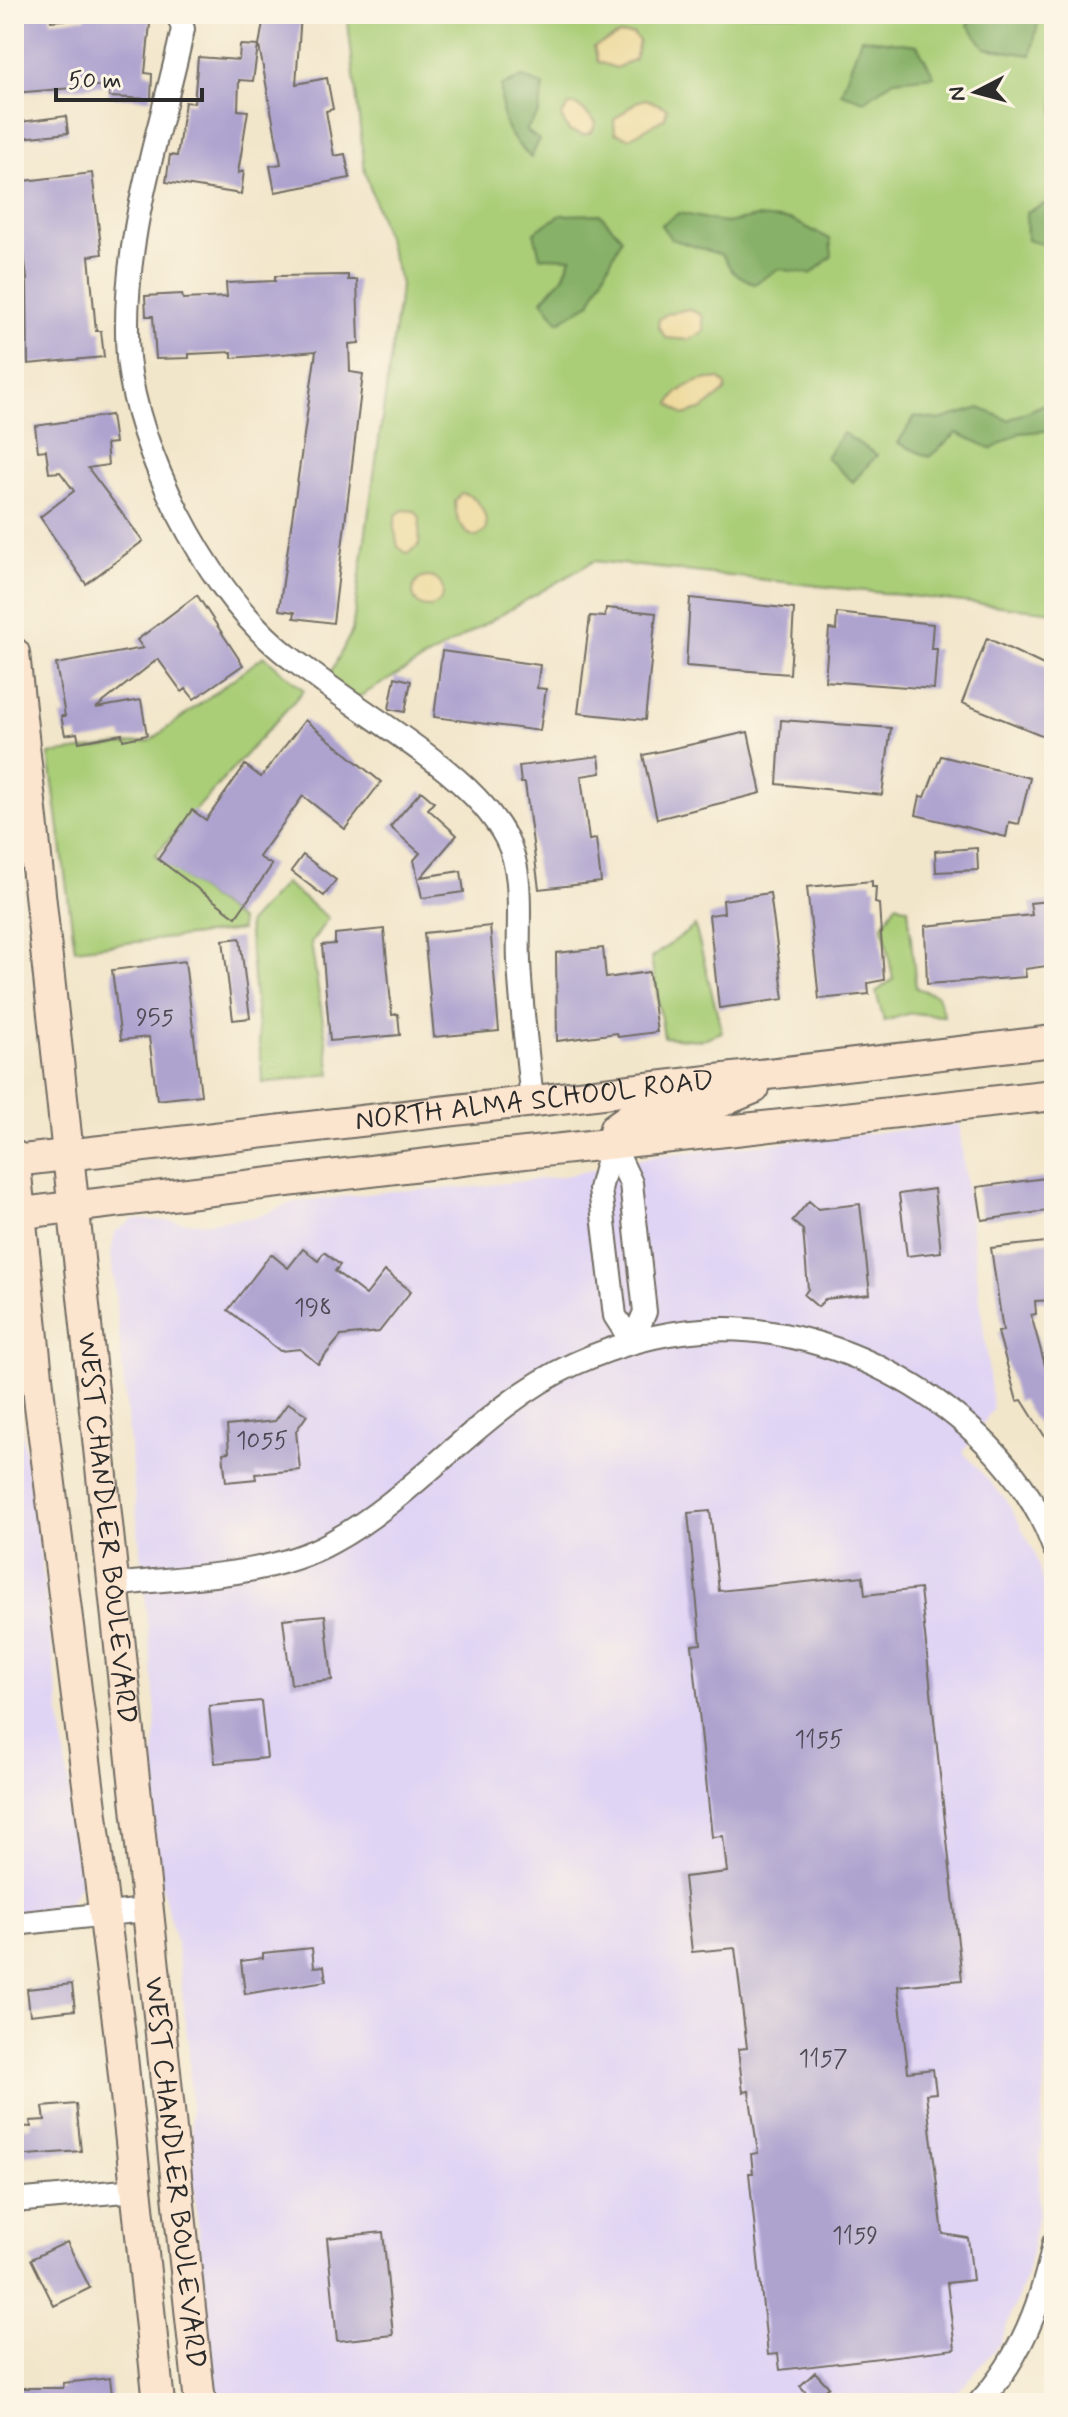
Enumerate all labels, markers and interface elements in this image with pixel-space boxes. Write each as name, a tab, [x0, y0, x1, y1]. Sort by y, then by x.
scale bar	[56, 52, 202, 102]
north arrow	[936, 52, 1016, 132]
text: 50 m	[68, 66, 122, 97]
text: N	[943, 85, 973, 103]
house number: 955	[136, 1003, 174, 1034]
street label: NORTH ALMA SCHOOL ROAD	[353, 1062, 716, 1140]
house number: 198	[294, 1293, 332, 1324]
street label: WEST CHANDLER BOULEVARD	[68, 1330, 145, 1726]
house number: 1055	[236, 1426, 288, 1457]
house number: 1155	[795, 1725, 843, 1756]
street label: WEST CHANDLER BOULEVARD	[135, 1975, 214, 2370]
house number: 1157	[799, 2044, 847, 2075]
house number: 1159	[832, 2221, 878, 2252]

